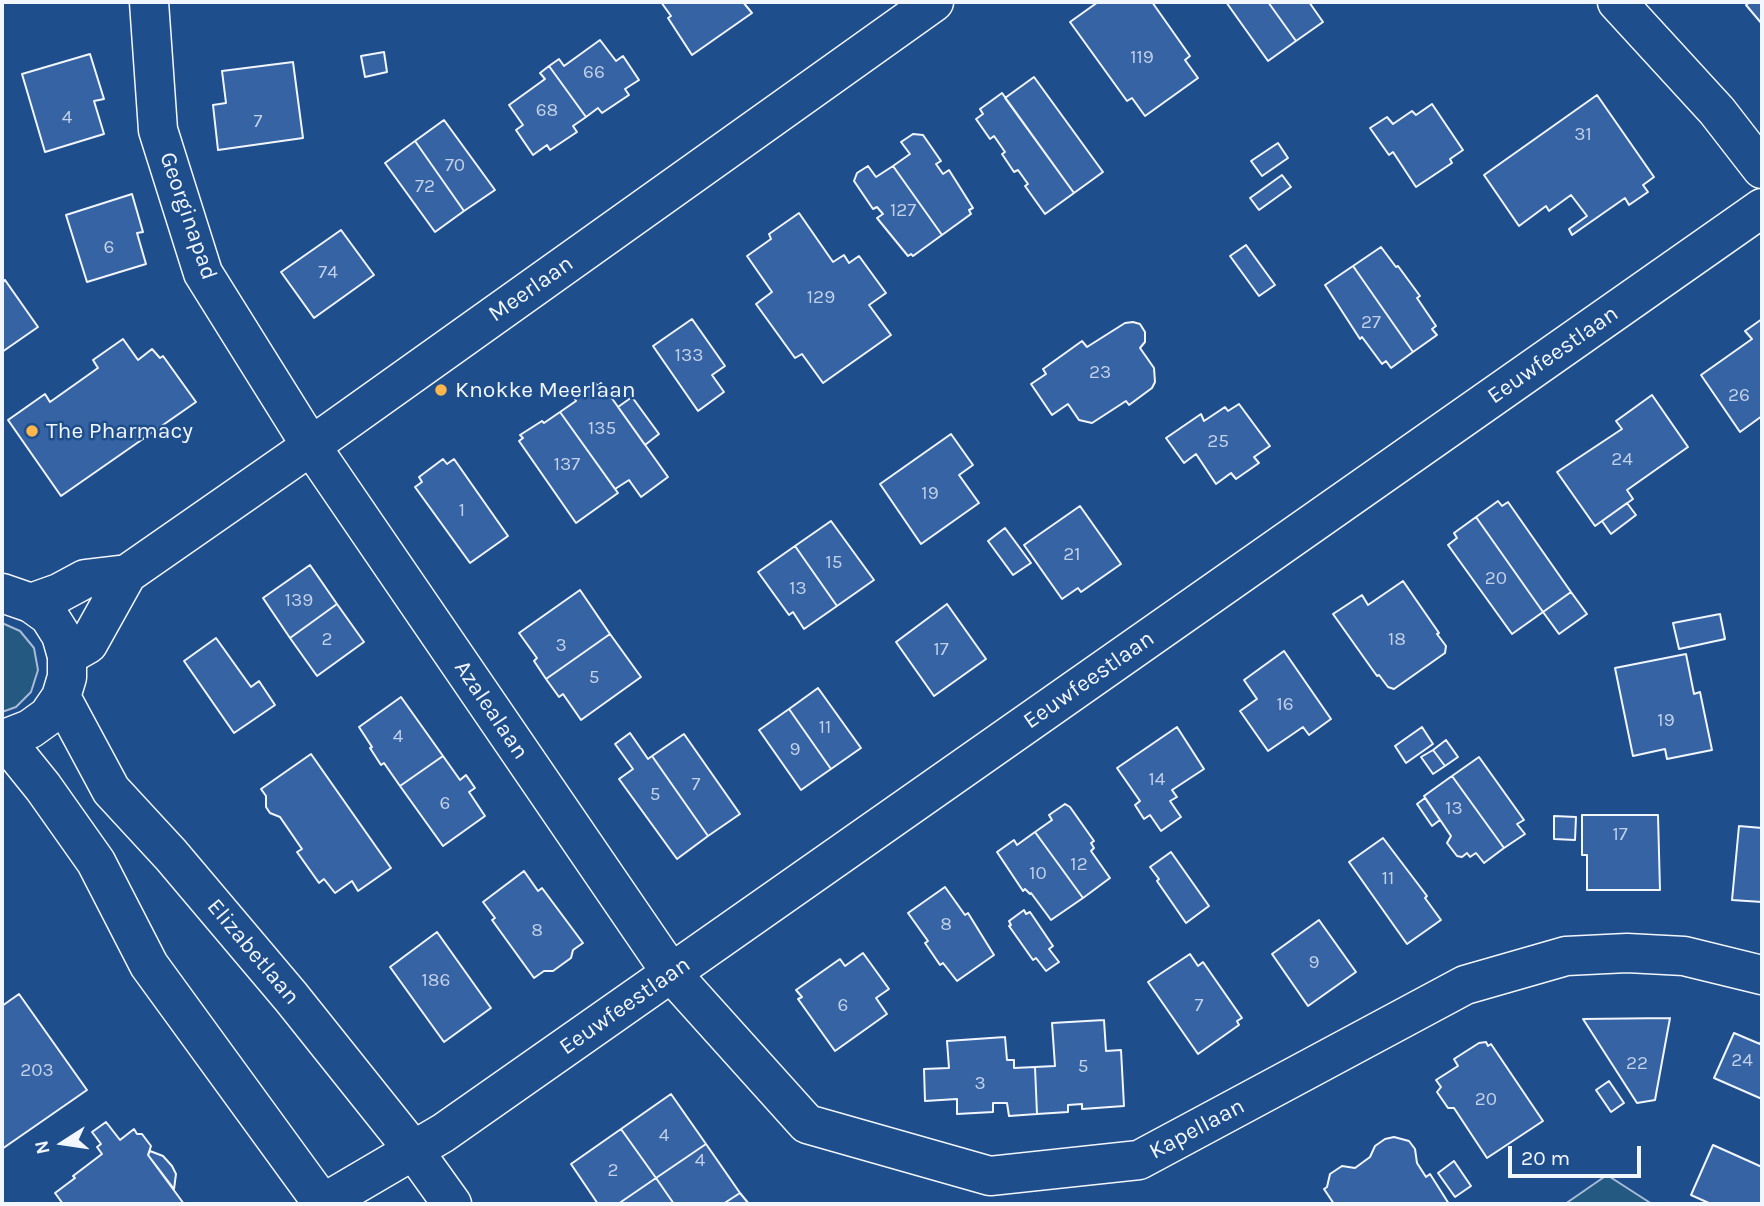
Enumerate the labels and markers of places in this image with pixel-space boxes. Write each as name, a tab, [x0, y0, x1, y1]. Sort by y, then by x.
place label: Knokke Meerlaan	[455, 376, 636, 404]
marker: Knokke Meerlaan	[433, 382, 449, 398]
place label: The Pharmacy	[46, 417, 193, 445]
marker: The Pharmacy	[24, 423, 40, 439]

